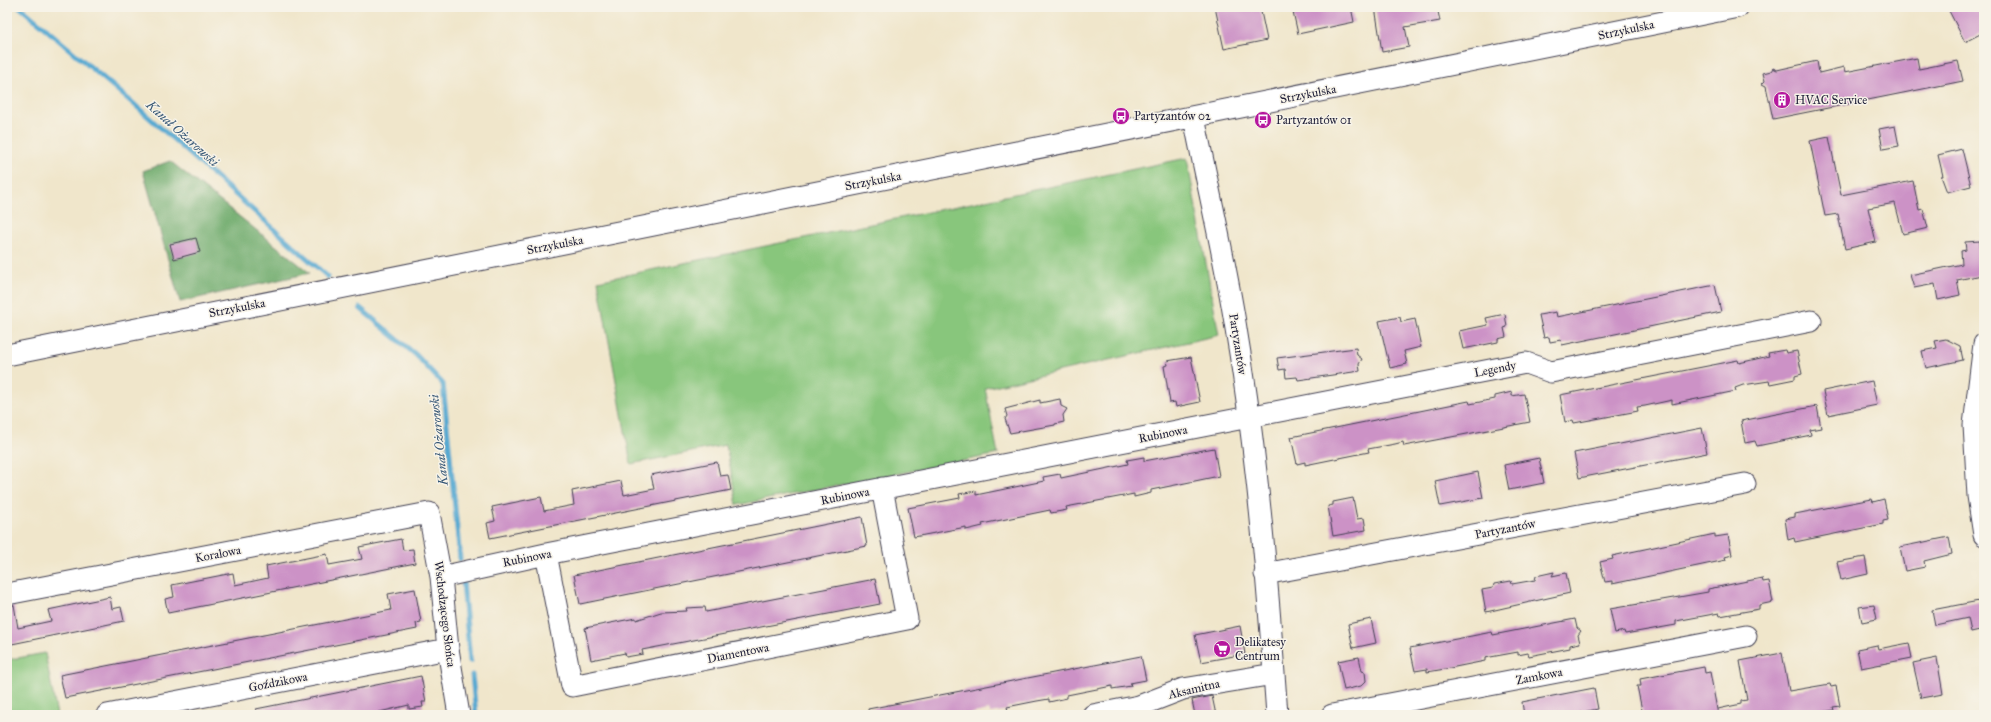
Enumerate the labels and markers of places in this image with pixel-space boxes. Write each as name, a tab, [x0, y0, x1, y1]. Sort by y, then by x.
building icon: HVAC Service	[1772, 90, 1792, 110]
place label: HVAC Service	[1795, 93, 1867, 107]
bus stop icon: Partyzantów 02	[1111, 106, 1131, 126]
place label: Partyzantów 02	[1134, 109, 1211, 123]
bus stop icon: Partyzantów 01	[1253, 110, 1273, 130]
place label: Partyzantów 01	[1276, 113, 1352, 127]
place label: Delikatesy Centrum	[1235, 635, 1286, 663]
supermarket icon: Delikatesy Centrum	[1212, 639, 1232, 659]

